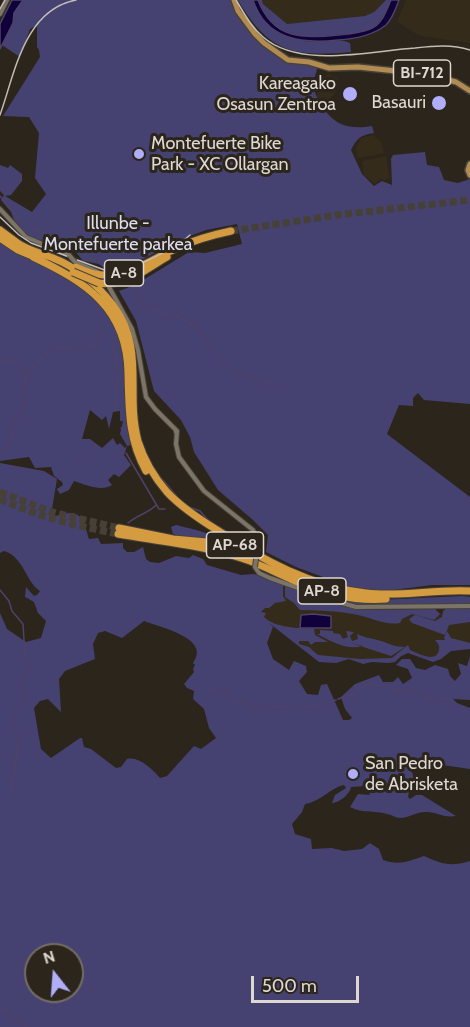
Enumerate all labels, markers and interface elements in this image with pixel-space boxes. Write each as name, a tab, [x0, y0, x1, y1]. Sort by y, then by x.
road number: BI-712	[394, 60, 450, 86]
place label: Kareagako Osasun Zentroa	[217, 73, 336, 116]
marker: Kareagako Osasun Zentroa	[341, 85, 359, 103]
place label: Basauri	[372, 92, 426, 114]
marker: Basauri	[430, 94, 448, 112]
place label: Montefuerte Bike Park - XC Ollargan	[151, 133, 289, 176]
marker: Montefuerte Bike Park - XC Ollargan	[132, 147, 146, 161]
park label: Illunbe - Montefuerte parkea	[44, 213, 192, 256]
road number: A-8	[104, 260, 144, 286]
road number: AP-68	[206, 532, 264, 558]
road number: AP-8	[298, 578, 346, 604]
place label: San Pedro de Abrisketa	[365, 753, 458, 795]
marker: San Pedro de Abrisketa	[346, 767, 360, 781]
north arrow	[24, 943, 84, 1003]
text: N	[41, 946, 57, 968]
scale bar	[254, 964, 362, 1002]
text: 500 m	[262, 975, 317, 997]

